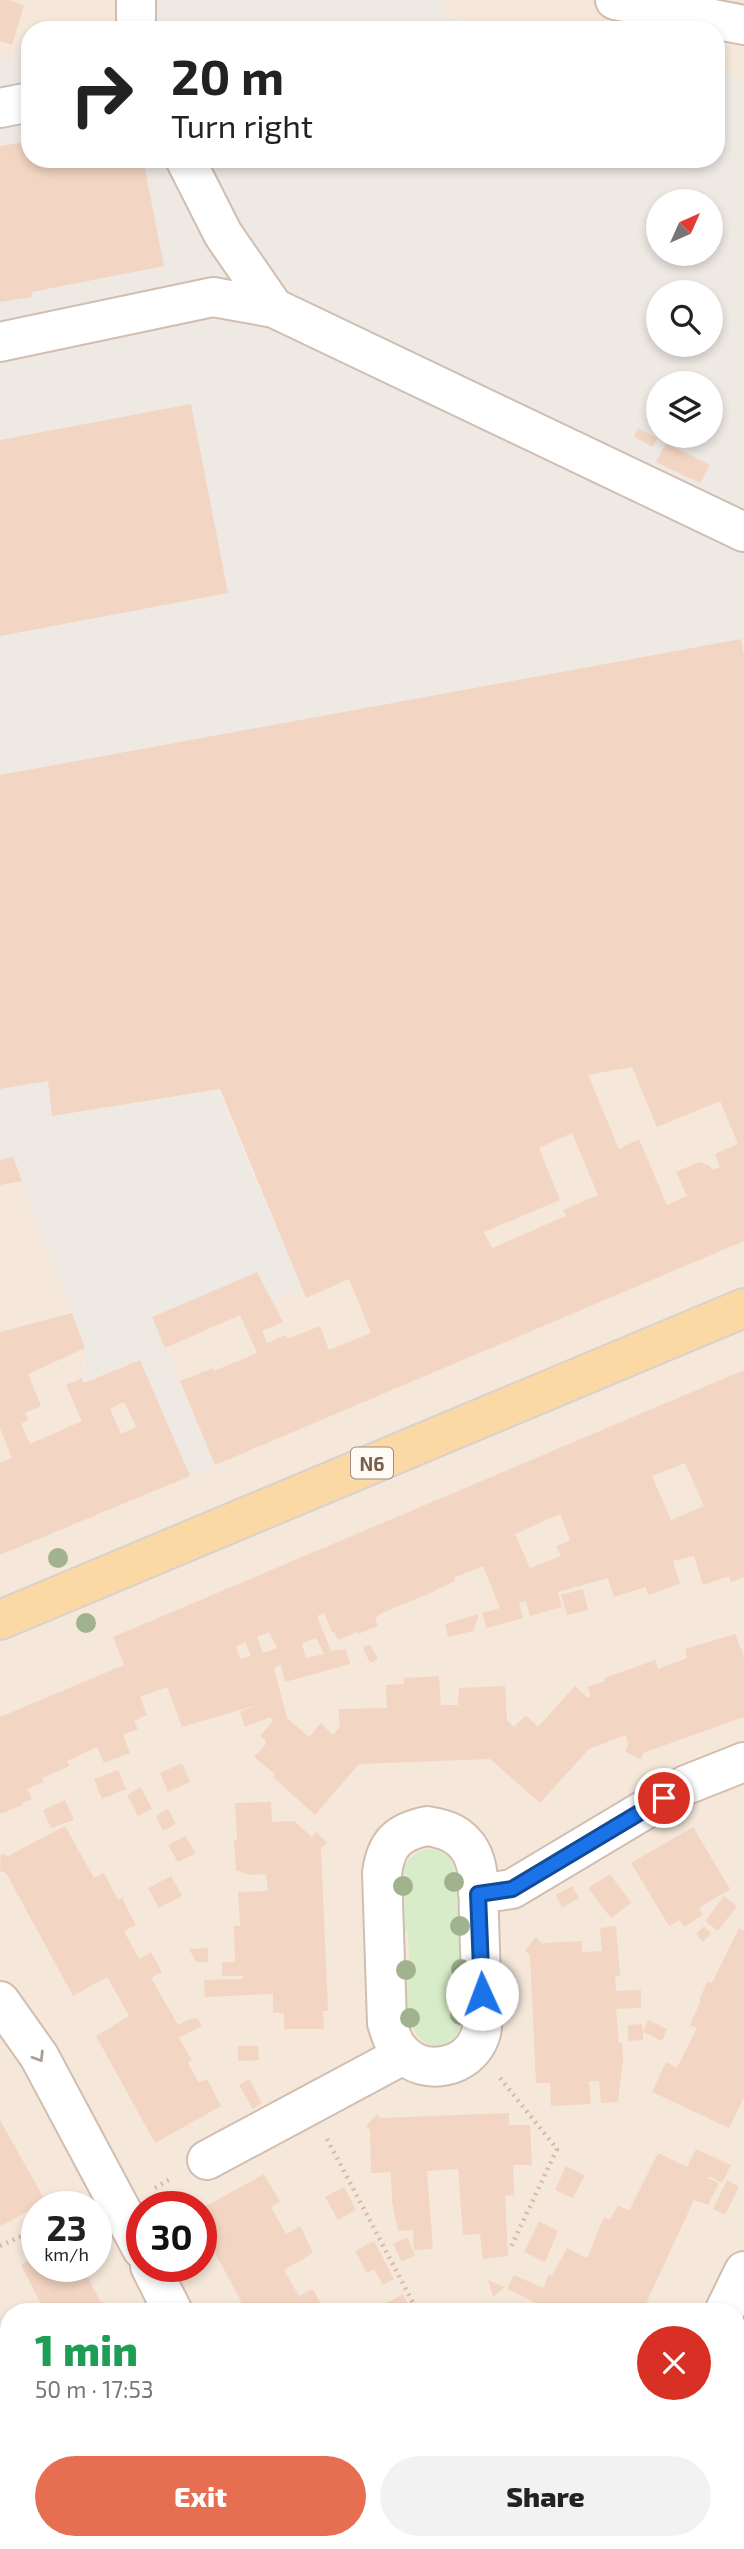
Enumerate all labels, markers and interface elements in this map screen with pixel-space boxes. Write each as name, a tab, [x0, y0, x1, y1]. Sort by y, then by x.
text: 20 m	[171, 46, 284, 105]
icon: right	[56, 49, 147, 140]
text: Turn right	[171, 106, 313, 144]
north arrow	[646, 189, 723, 266]
map controls	[646, 189, 723, 448]
button: search	[646, 280, 723, 357]
button: layers	[646, 371, 723, 448]
road number: N6	[351, 1448, 393, 1478]
pin	[634, 1768, 694, 1828]
icon: arrive	[645, 1779, 683, 1817]
position arrow	[445, 1957, 519, 2031]
one-way arrow	[30, 2049, 43, 2062]
speed limit sign: 30	[126, 2191, 217, 2282]
text: 23	[46, 2206, 87, 2248]
text: km/h	[44, 2243, 89, 2265]
text: 1 min	[35, 2324, 138, 2374]
button: close	[637, 2326, 711, 2400]
text: 50 m · 17:53	[35, 2375, 154, 2403]
button: Exit	[35, 2456, 366, 2536]
button: Share	[380, 2456, 711, 2536]

